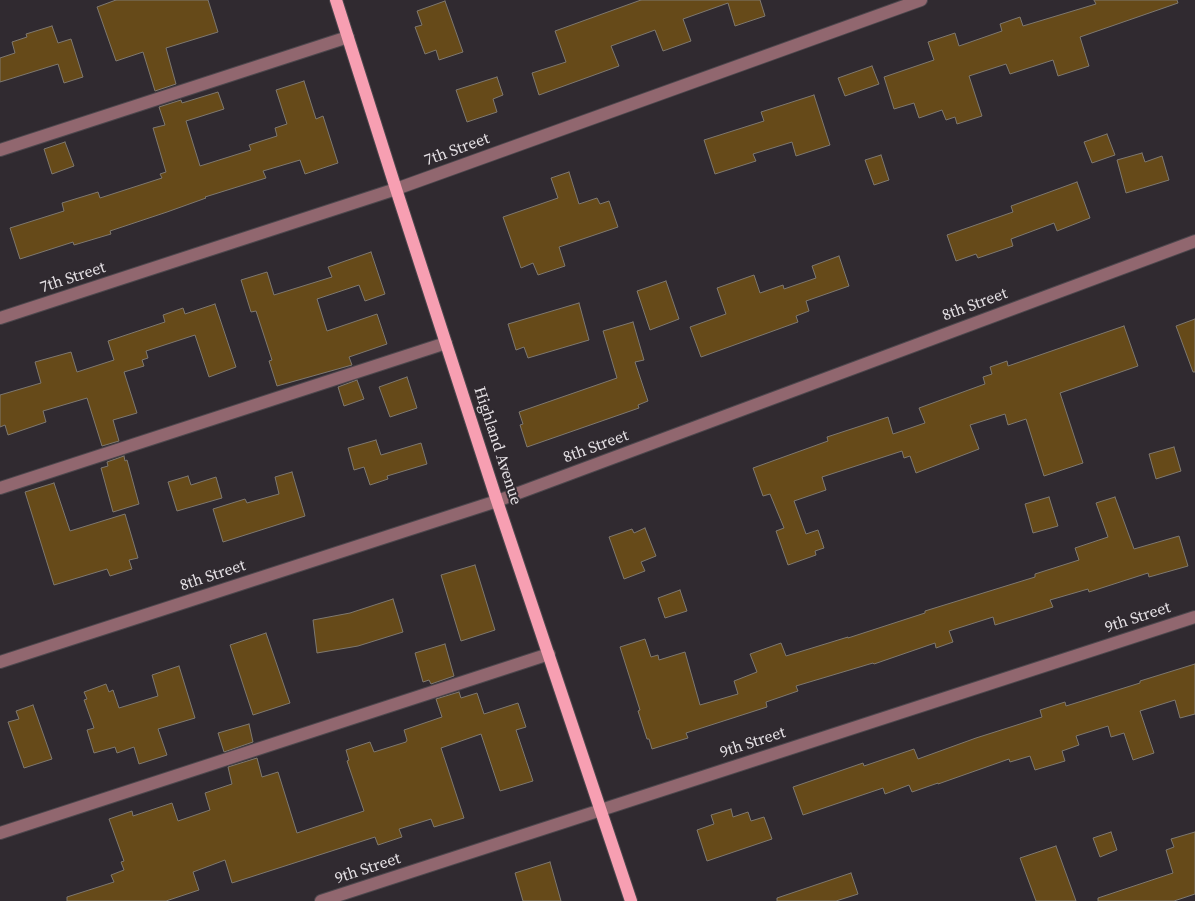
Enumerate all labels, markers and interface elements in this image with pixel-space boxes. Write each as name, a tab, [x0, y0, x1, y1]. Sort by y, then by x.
street label: 7th Street	[422, 129, 492, 171]
street label: 7th Street	[38, 258, 108, 298]
street label: 8th Street	[940, 284, 1010, 326]
street label: Highland Avenue	[469, 385, 525, 507]
street label: 8th Street	[561, 426, 631, 468]
street label: 8th Street	[178, 556, 248, 596]
street label: 9th Street	[1103, 598, 1173, 638]
street label: 9th Street	[718, 723, 788, 763]
street label: 9th Street	[333, 849, 403, 889]

